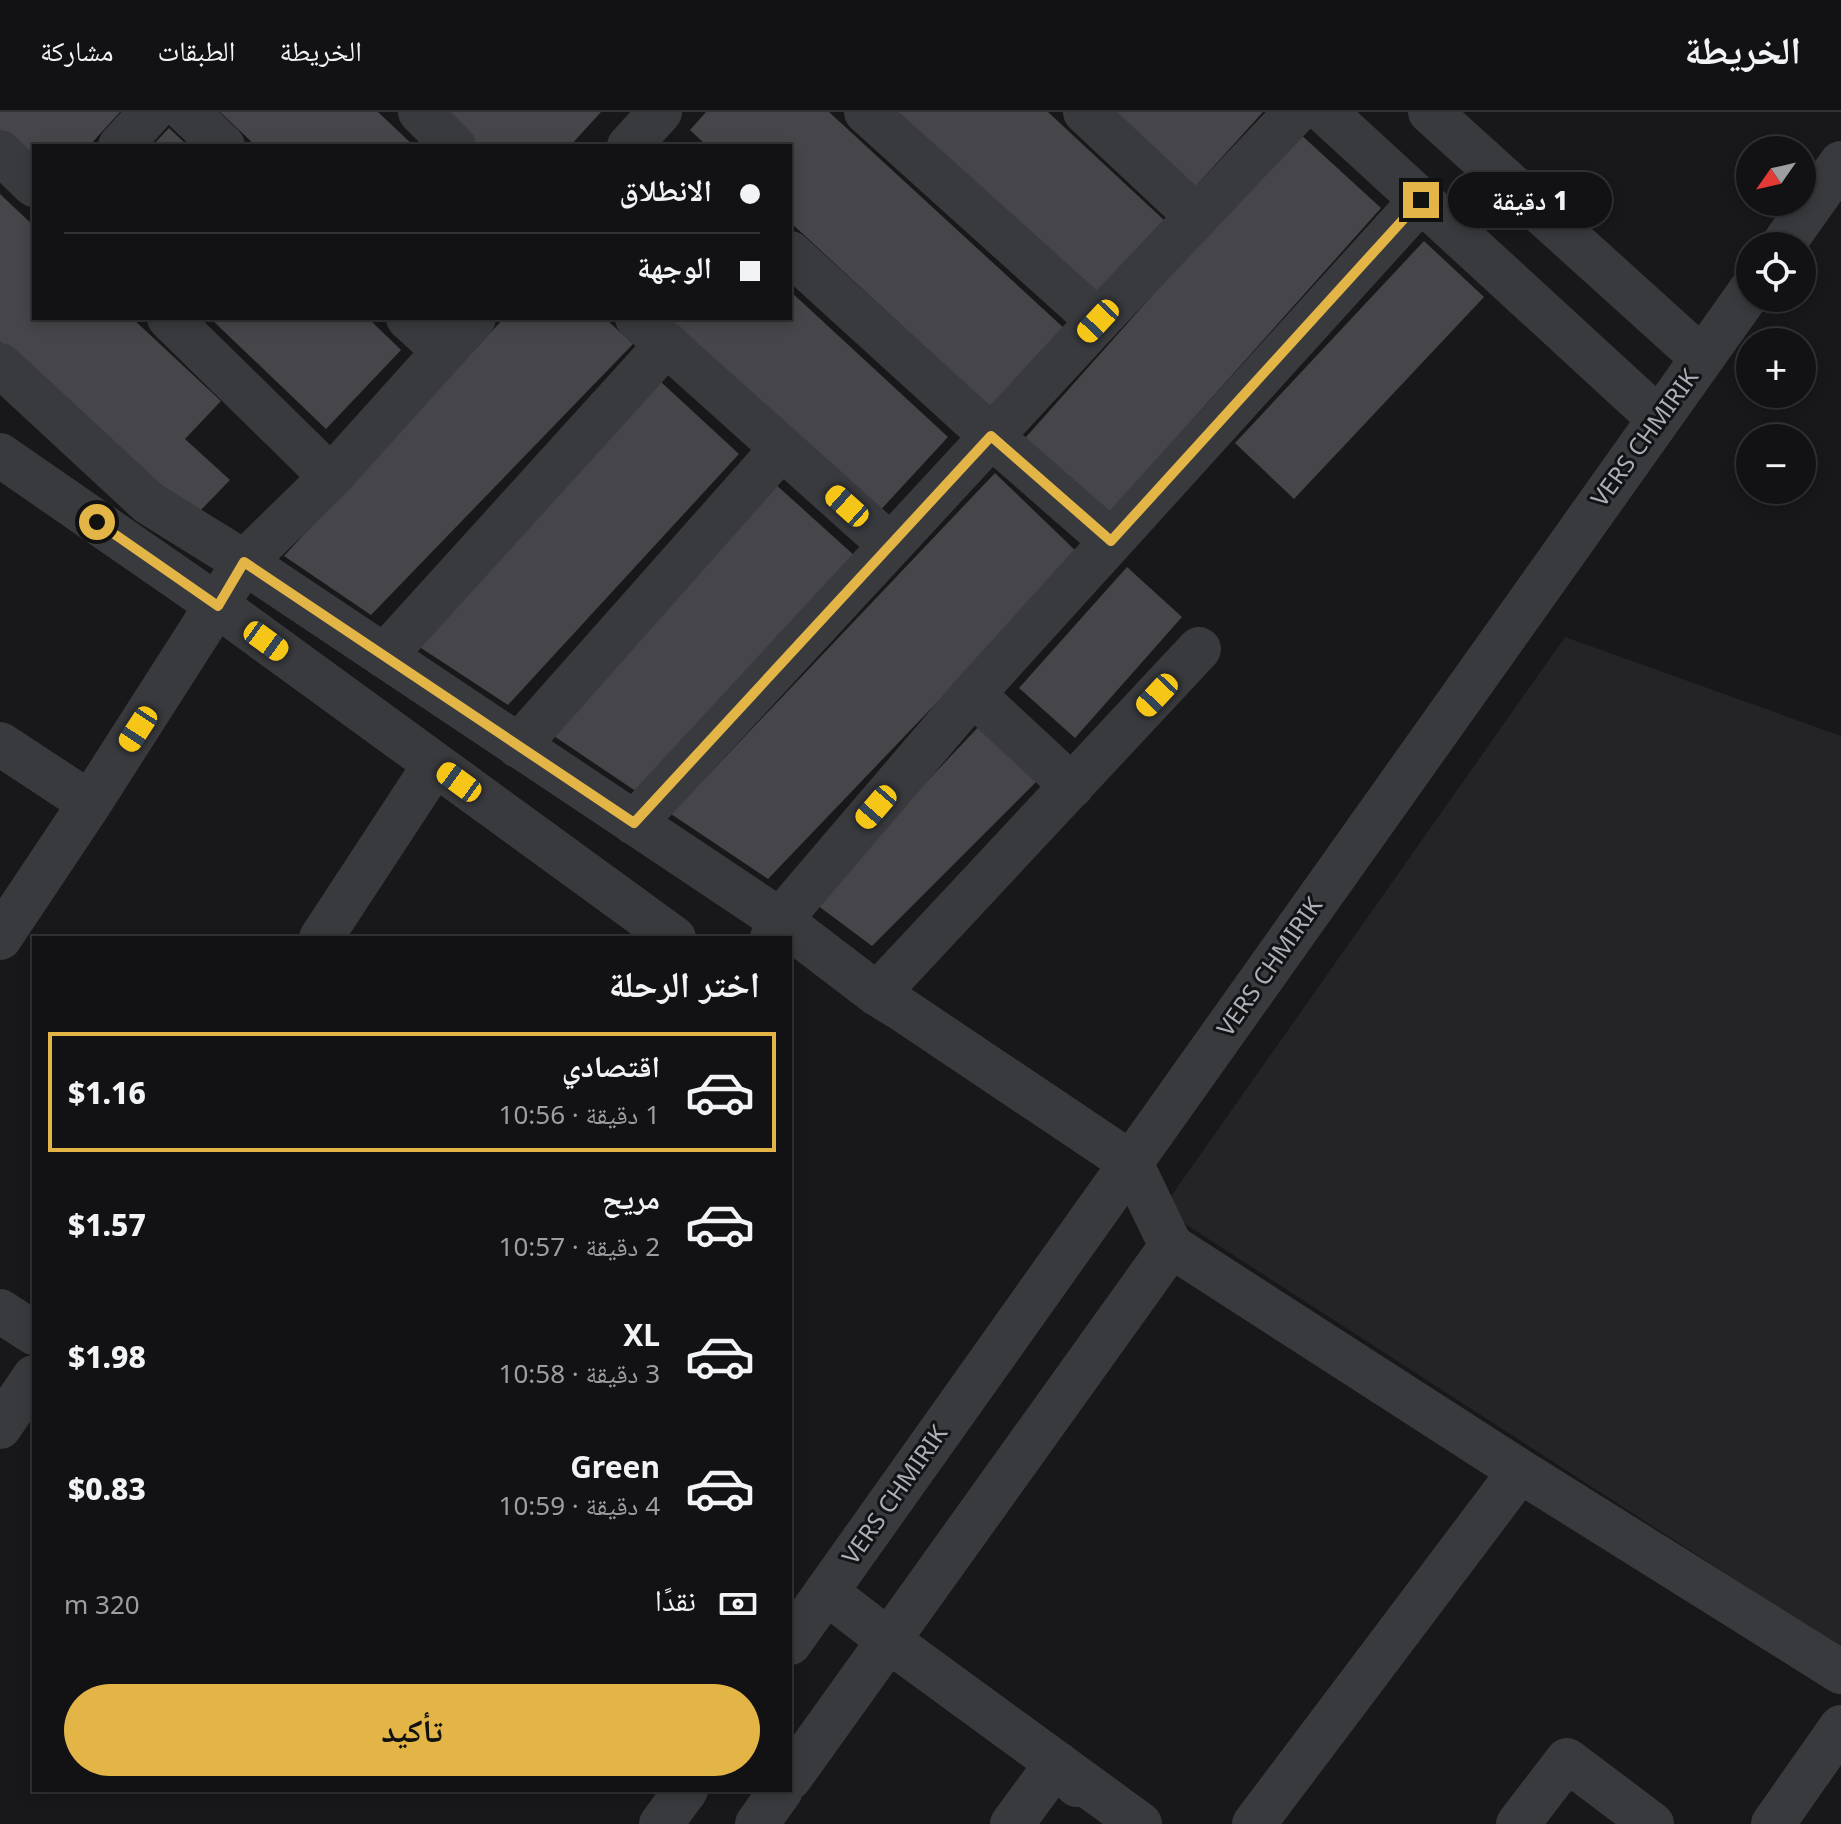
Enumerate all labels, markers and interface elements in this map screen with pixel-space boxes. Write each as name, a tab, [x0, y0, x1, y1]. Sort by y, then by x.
text: الخريطة	[1684, 23, 1801, 75]
text: مشاركة	[40, 31, 114, 69]
text: الطبقات	[158, 31, 235, 69]
text: الخريطة	[279, 31, 362, 69]
north arrow	[1736, 136, 1816, 216]
map controls	[1736, 136, 1816, 504]
text: الانطلاق	[619, 169, 712, 210]
callout: 1 دقيقة	[1449, 172, 1613, 228]
route end	[1403, 182, 1439, 218]
text: 1 دقيقة	[1492, 182, 1568, 218]
button: locate	[1736, 232, 1816, 312]
text: الوجهة	[637, 246, 712, 287]
car	[1073, 295, 1123, 347]
button: +	[1736, 328, 1816, 408]
street label: VERS CHMIRIK	[1583, 361, 1705, 513]
button: −	[1736, 424, 1816, 504]
car	[821, 481, 873, 531]
route start	[79, 504, 115, 540]
car	[240, 617, 292, 665]
car	[1132, 669, 1182, 721]
car	[115, 702, 161, 756]
car	[433, 758, 485, 806]
car	[851, 781, 901, 833]
street label: VERS CHMIRIK	[1209, 890, 1329, 1042]
text: اختر الرحلة	[609, 959, 760, 1008]
text: اقتصادي	[562, 1045, 660, 1086]
icon: car	[684, 1056, 756, 1128]
text: $1.16	[68, 1072, 146, 1113]
text: 1 دقيقة · 10:56	[499, 1096, 660, 1132]
text: مريح	[602, 1177, 660, 1218]
icon: car	[684, 1188, 756, 1260]
text: $1.57	[68, 1204, 146, 1245]
text: 2 دقيقة · 10:57	[499, 1228, 660, 1264]
text: XL	[623, 1314, 660, 1355]
icon: car	[684, 1320, 756, 1392]
text: $1.98	[68, 1336, 146, 1377]
text: 3 دقيقة · 10:58	[499, 1355, 660, 1391]
street label: VERS CHMIRIK	[834, 1418, 954, 1570]
text: Green	[570, 1446, 660, 1487]
icon: car	[684, 1452, 756, 1524]
text: $0.83	[68, 1468, 146, 1509]
text: 4 دقيقة · 10:59	[499, 1487, 660, 1523]
text: نقدًا	[655, 1579, 696, 1620]
icon: cash	[716, 1582, 760, 1626]
text: 320 m	[64, 1586, 140, 1622]
button: تأكيد	[64, 1684, 760, 1776]

